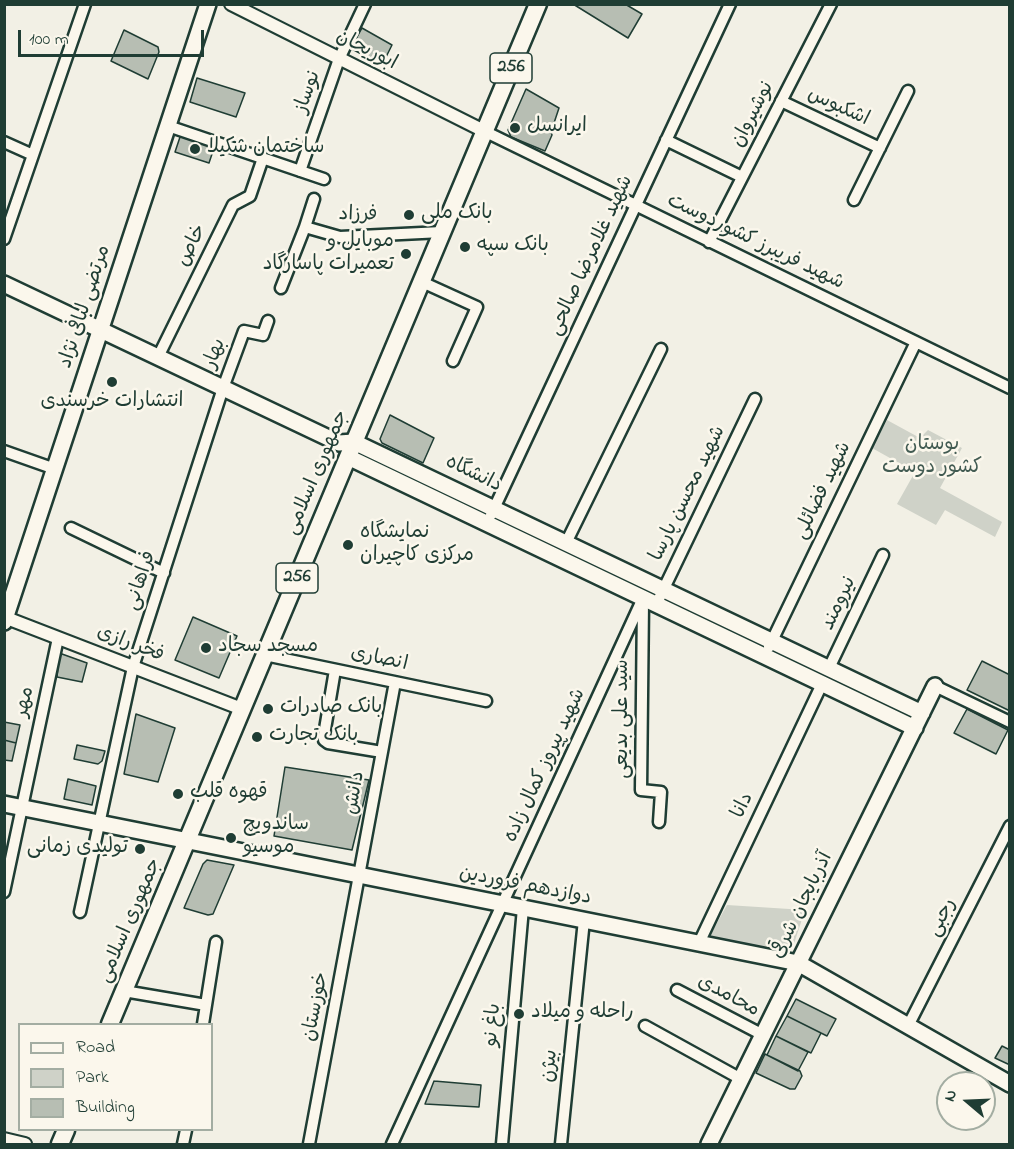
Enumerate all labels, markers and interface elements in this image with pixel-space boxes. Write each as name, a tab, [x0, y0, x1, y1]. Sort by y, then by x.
scale bar	[21, 18, 207, 56]
street label: ابوریحان	[331, 25, 401, 77]
text: 100 m	[29, 27, 69, 53]
road number: 256	[490, 53, 532, 83]
street label: نوساز	[290, 67, 328, 117]
street label: نوشیروان	[727, 78, 781, 152]
street label: اشکبوس	[803, 83, 873, 133]
place label: ایرانسل	[527, 116, 587, 140]
marker: ایرانسل	[508, 121, 522, 135]
place label: ساختمان شکیلا	[207, 137, 324, 161]
marker: ساختمان شکیلا	[188, 142, 202, 156]
street label: شهید غلامرضا صالحی	[544, 172, 640, 340]
street label: شهید فریبرز کشوردوست	[662, 190, 848, 296]
place label: بانک ملی	[421, 203, 493, 227]
street label: فرزاد	[338, 204, 378, 228]
marker: بانک ملی	[402, 208, 416, 222]
street label: خاص	[173, 221, 213, 271]
place label: موبایل و تعمیرات پاسارگاد	[263, 231, 394, 278]
place label: بانک سپه	[477, 235, 549, 259]
marker: بانک سپه	[458, 240, 472, 254]
street label: مرتضی لبافی نژاد	[55, 242, 117, 372]
marker: موبایل و تعمیرات پاسارگاد	[399, 247, 413, 261]
street label: بهار	[199, 336, 233, 372]
marker: انتشارات خرسندی	[105, 375, 119, 389]
place label: انتشارات خرسندی	[40, 391, 184, 415]
street label: جمهوری اسلامی	[281, 407, 355, 539]
street label: شهید محسن پارسا	[646, 422, 732, 566]
park label: بوستان کشور دوست	[882, 434, 982, 481]
street label: شهید فضائلی	[790, 438, 858, 544]
street label: دانشگاه	[441, 451, 505, 499]
place label: نمایشگاه مرکزی کاچیران	[360, 522, 474, 569]
marker: نمایشگاه مرکزی کاچیران	[341, 538, 355, 552]
street label: فراهانی	[121, 548, 163, 614]
road number: 256	[276, 563, 318, 593]
street label: نیرومند	[817, 573, 863, 635]
street label: فخر رازی	[93, 621, 167, 669]
place label: مسجد سجاد	[218, 636, 318, 660]
marker: مسجد سجاد	[199, 641, 213, 655]
street label: انصاری	[348, 642, 410, 678]
street label: سید علی بدیعی	[612, 659, 636, 779]
street label: مهر	[11, 685, 41, 719]
street label: شهید پیروز کمال زاده	[500, 685, 592, 847]
place label: بانک صادرات	[280, 697, 382, 721]
marker: بانک صادرات	[261, 702, 275, 716]
place label: بانک تجارت	[269, 725, 358, 749]
marker: بانک تجارت	[250, 730, 264, 744]
street label: دانش	[340, 770, 372, 816]
place label: قهوه قلب	[190, 782, 267, 806]
marker: قهوه قلب	[171, 787, 185, 801]
street label: دانا	[728, 789, 760, 823]
place label: ساندویچ موسیو	[243, 814, 309, 861]
marker: ساندویچ موسیو	[224, 831, 238, 845]
place label: تولیدی زمانی	[27, 837, 128, 861]
marker: تولیدی زمانی	[133, 842, 147, 856]
street label: آذربایجان شرقی	[767, 849, 839, 963]
street label: جمهوری اسلامی	[94, 855, 168, 987]
street label: دوازدهم فروردین	[457, 862, 593, 912]
street label: رجبی	[923, 895, 963, 941]
street label: خوزستان	[299, 970, 335, 1044]
street label: محامدی	[693, 971, 763, 1023]
street label: باغ نو	[480, 1002, 508, 1048]
place label: راحله و میلاد	[531, 1002, 634, 1026]
marker: راحله و میلاد	[512, 1007, 526, 1021]
legend	[18, 1023, 213, 1131]
text: Road	[76, 1035, 115, 1061]
street label: بیژن	[537, 1048, 565, 1084]
text: Park	[76, 1065, 109, 1091]
north arrow	[936, 1071, 996, 1131]
text: N	[938, 1087, 964, 1105]
text: Building	[76, 1095, 135, 1121]

